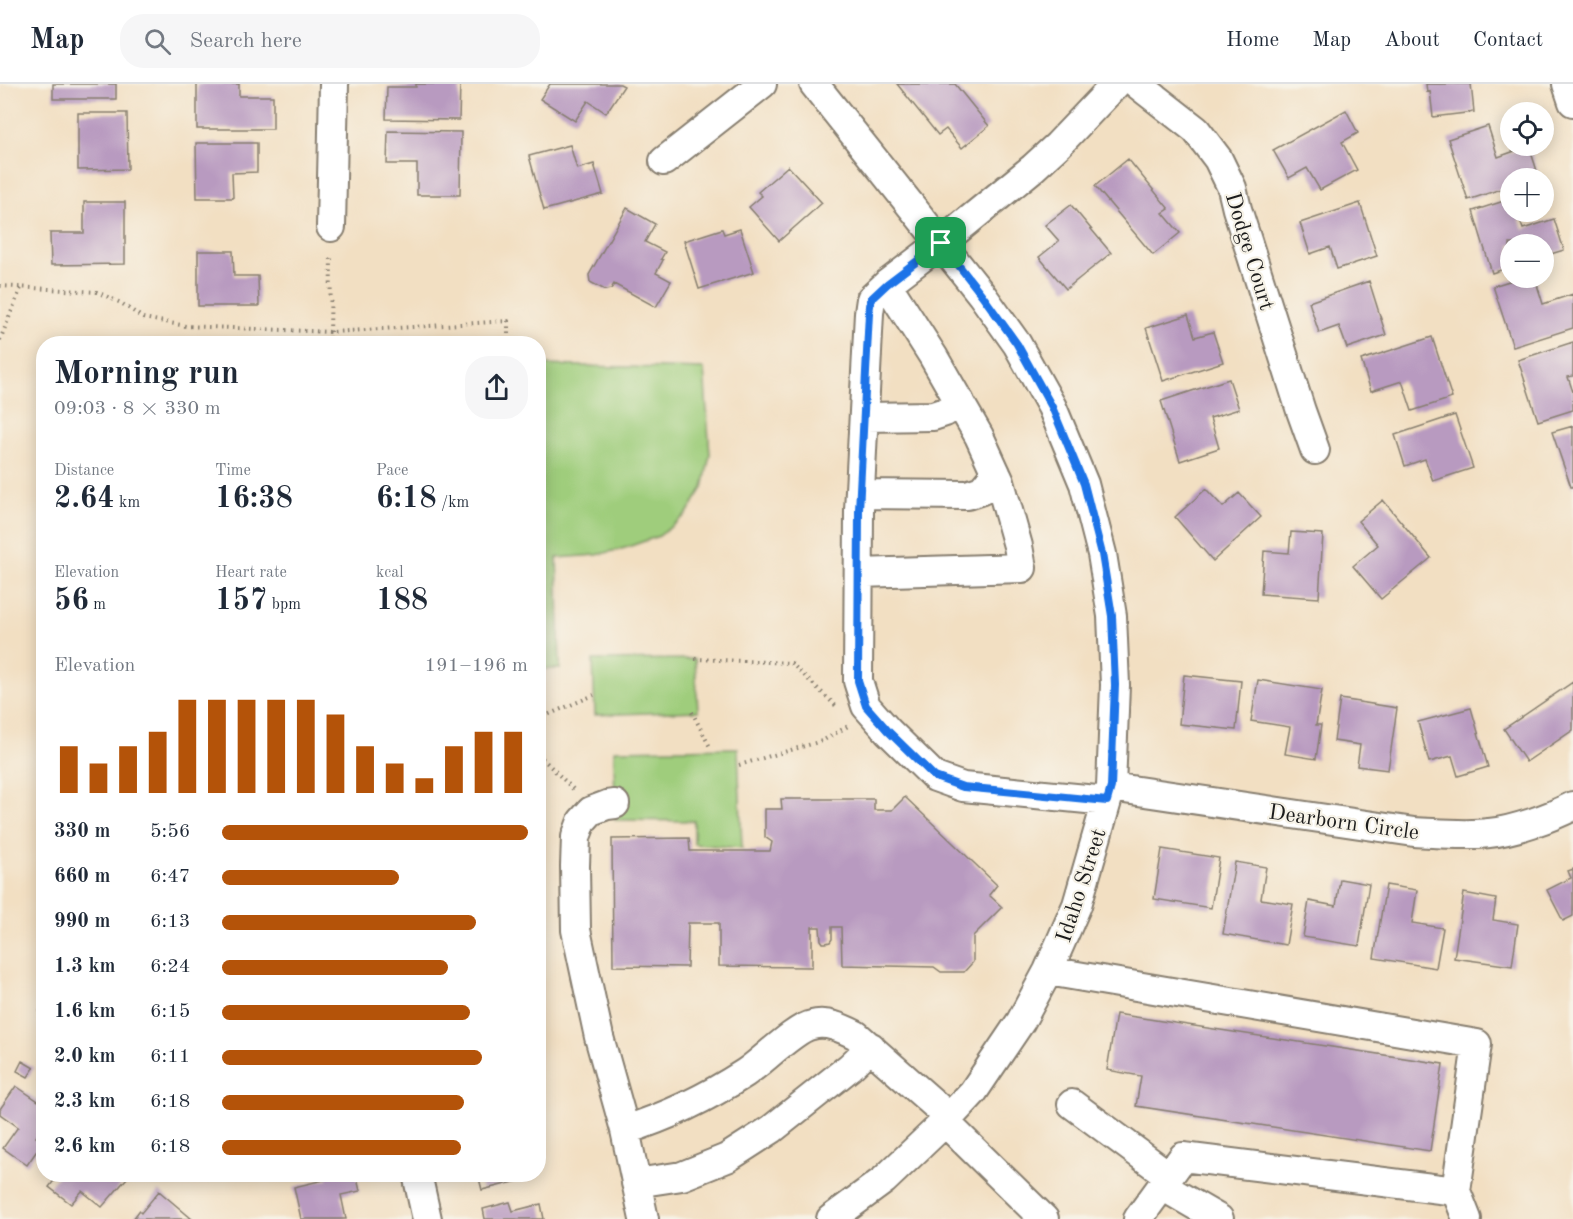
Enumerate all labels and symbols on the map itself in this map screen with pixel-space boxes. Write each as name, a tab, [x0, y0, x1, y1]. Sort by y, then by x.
street label: Dodge Court	[1221, 190, 1277, 313]
pin	[915, 217, 966, 268]
street label: Dearborn Circle	[1267, 802, 1420, 844]
street label: Idaho Street	[1053, 826, 1111, 945]

